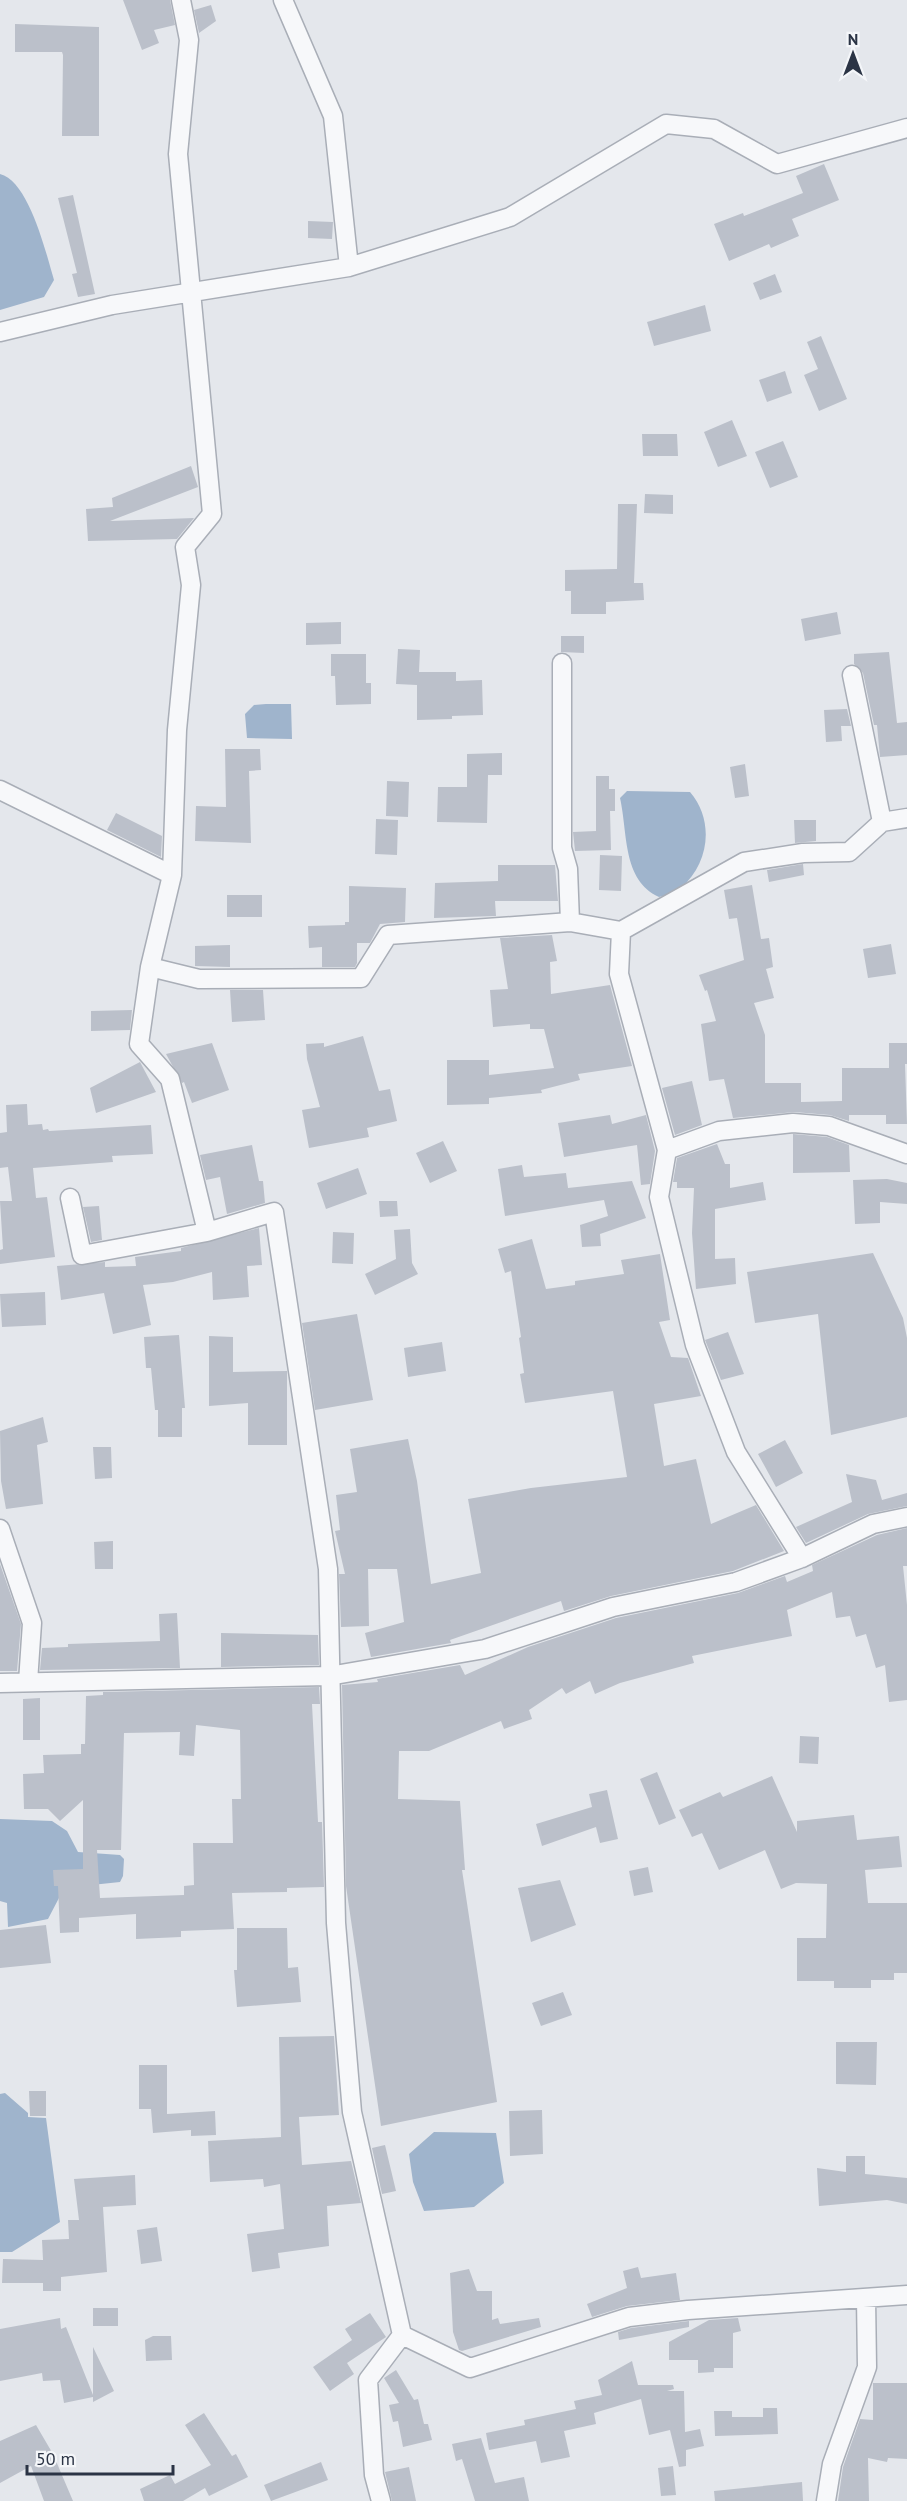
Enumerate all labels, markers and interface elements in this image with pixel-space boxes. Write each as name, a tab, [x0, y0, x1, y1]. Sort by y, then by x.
north arrow	[823, 24, 883, 84]
text: N	[848, 29, 858, 49]
scale bar	[27, 2438, 172, 2476]
text: 50 m	[36, 2447, 75, 2470]

